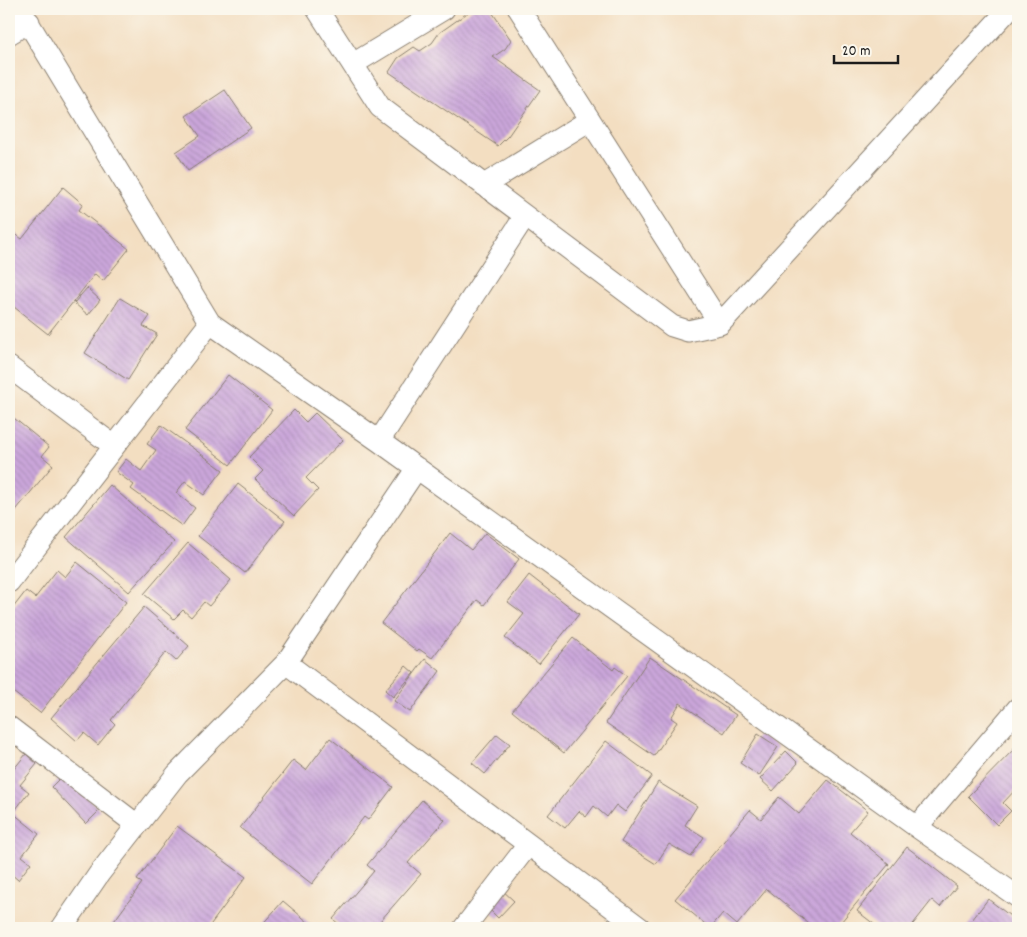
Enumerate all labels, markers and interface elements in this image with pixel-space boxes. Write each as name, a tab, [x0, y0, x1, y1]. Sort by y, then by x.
scale bar	[834, 32, 898, 64]
text: 20 m	[842, 41, 870, 63]

